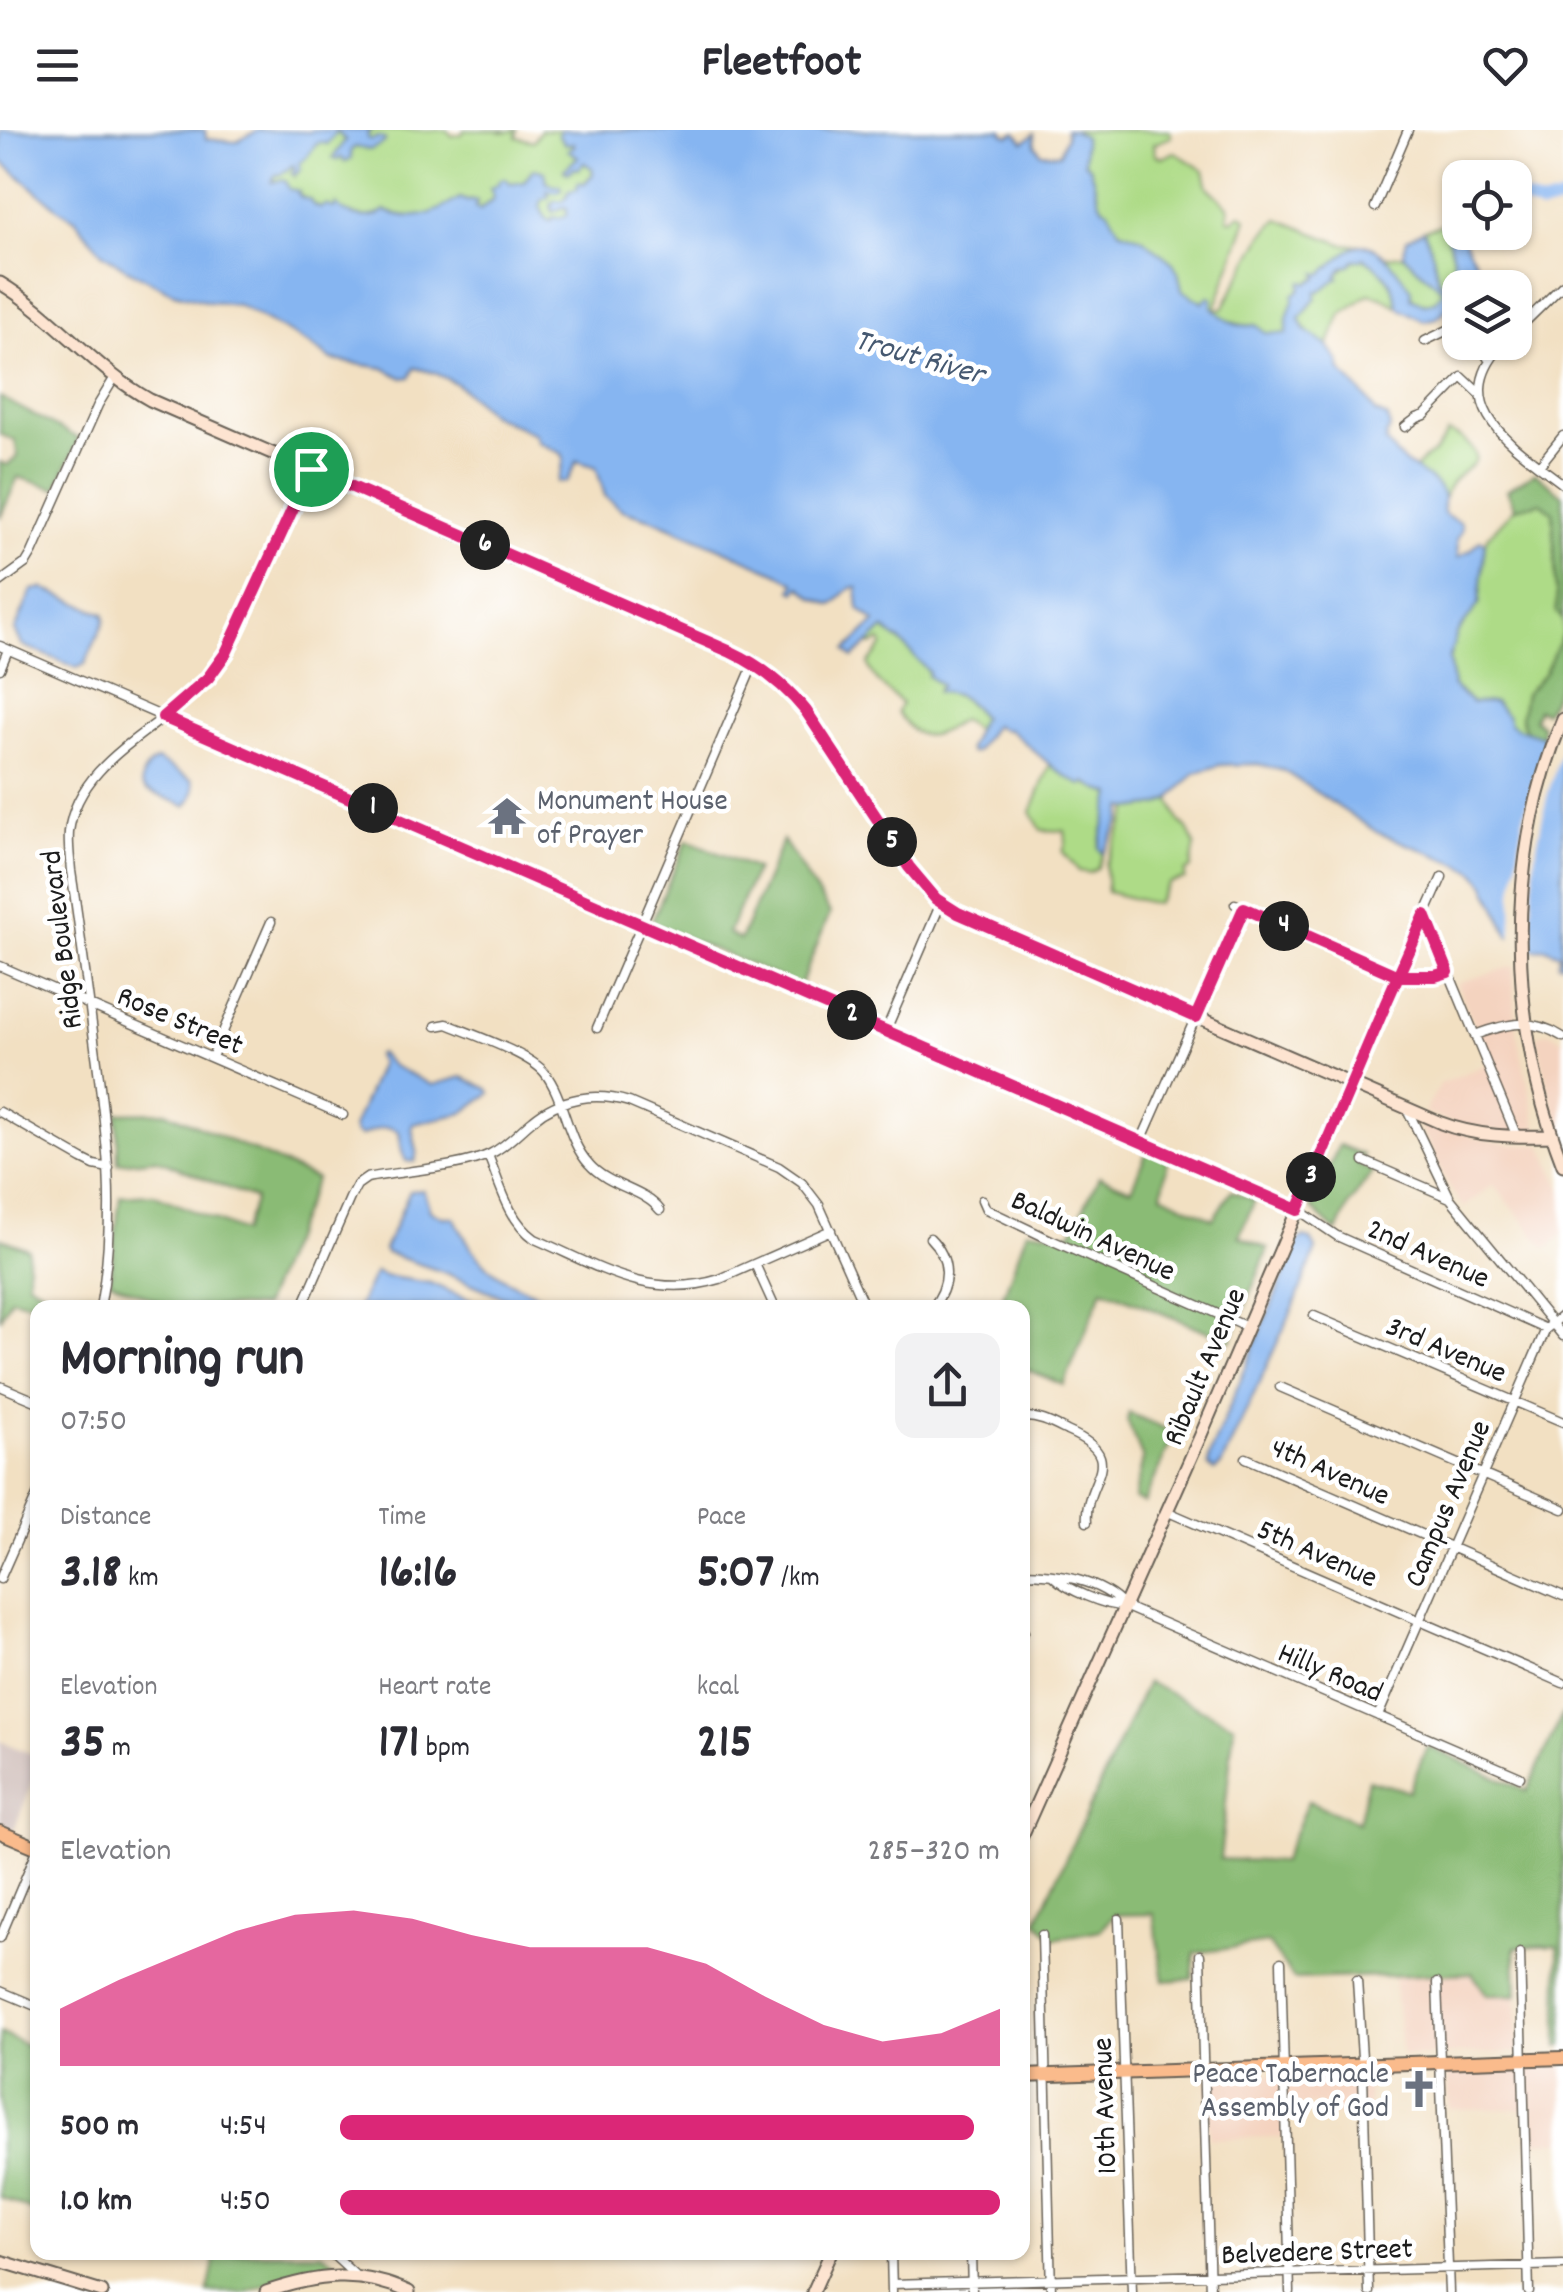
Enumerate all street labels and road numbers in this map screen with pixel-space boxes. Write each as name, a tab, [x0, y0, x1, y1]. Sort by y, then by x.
street label: Ridge Boulevard	[32, 848, 97, 1031]
street label: Rose Street	[109, 977, 249, 1069]
street label: Baldwin Avenue	[1003, 1181, 1181, 1295]
street label: 2nd Avenue	[1359, 1210, 1495, 1302]
street label: Ribault Avenue	[1155, 1282, 1260, 1453]
street label: 3rd Avenue	[1378, 1307, 1512, 1397]
street label: Campus Avenue	[1396, 1415, 1505, 1595]
street label: 4th Avenue	[1263, 1429, 1396, 1519]
street label: 5th Avenue	[1249, 1511, 1383, 1602]
street label: Hilly Road	[1270, 1634, 1388, 1716]
street label: 10th Avenue	[1084, 2037, 1131, 2175]
street label: Belvedere Street	[1221, 2230, 1414, 2279]

